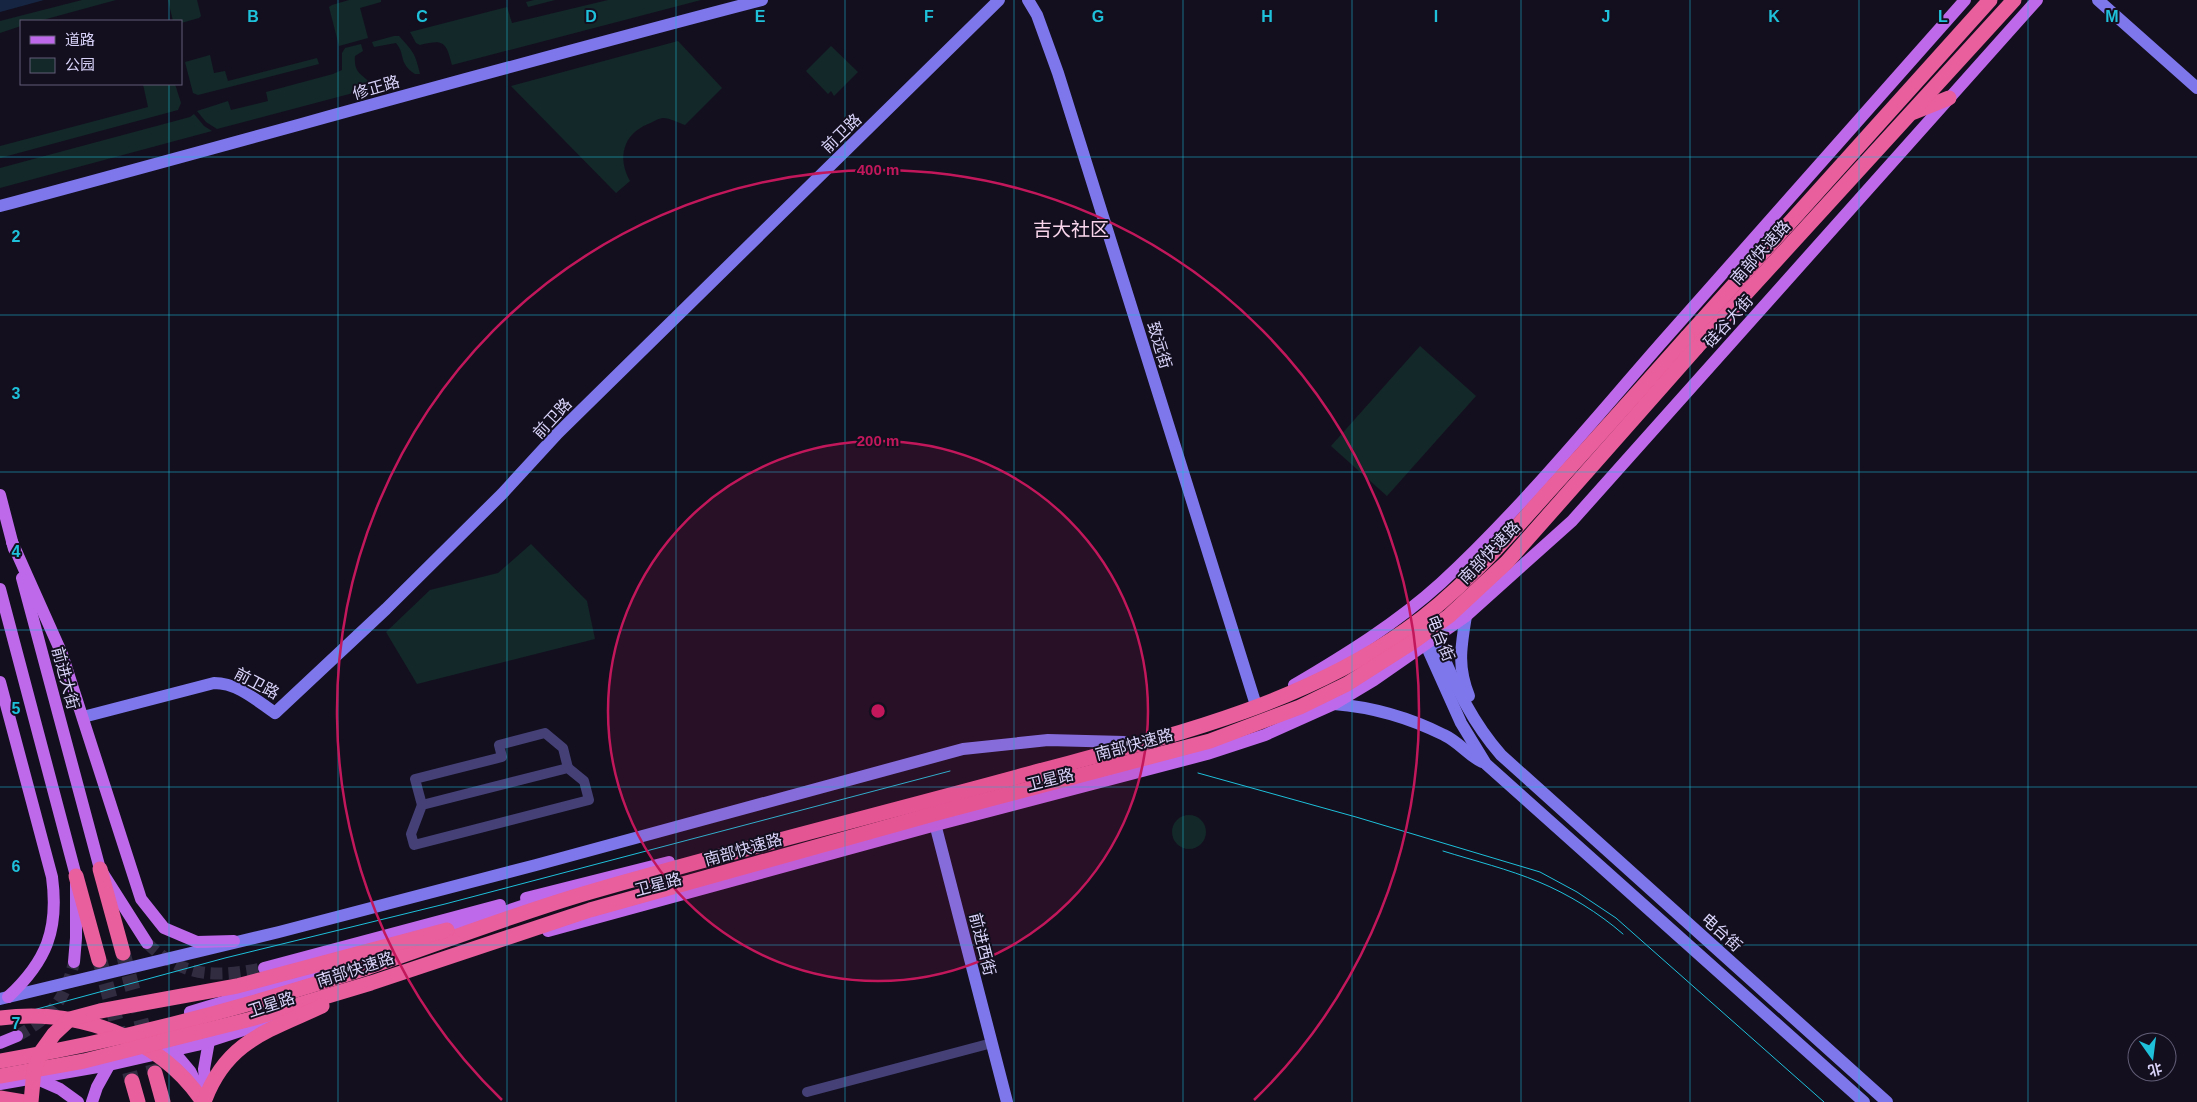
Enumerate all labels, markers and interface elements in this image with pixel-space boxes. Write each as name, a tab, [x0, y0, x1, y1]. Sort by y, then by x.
text: B	[247, 8, 259, 25]
text: C	[416, 8, 428, 25]
text: D	[585, 8, 597, 25]
text: E	[755, 8, 766, 25]
text: F	[924, 8, 934, 25]
text: G	[1092, 8, 1104, 25]
text: H	[1261, 8, 1273, 25]
text: I	[1434, 8, 1438, 25]
text: J	[1602, 8, 1610, 25]
text: K	[1768, 8, 1780, 25]
text: L	[1938, 8, 1948, 25]
text: M	[2105, 8, 2119, 25]
legend	[20, 20, 182, 85]
text: 道路	[65, 31, 95, 48]
text: 公园	[65, 56, 95, 73]
street label: 修正路	[351, 73, 402, 102]
street label: 前卫路	[818, 111, 865, 156]
text: 400 m	[857, 161, 899, 178]
street label: 南部快速路	[1727, 217, 1793, 288]
district label: 吉大社区	[1033, 219, 1109, 240]
text: 2	[12, 228, 21, 245]
street label: 硅谷大街	[1701, 292, 1756, 351]
street label: 致远街	[1144, 319, 1176, 371]
text: 3	[12, 385, 21, 402]
street label: 前卫路	[530, 395, 575, 442]
text: 200 m	[857, 432, 899, 449]
street label: 南部快速路	[1455, 518, 1523, 587]
text: 4	[12, 543, 21, 560]
street label: 电台街	[1424, 613, 1457, 664]
street label: 前进大街	[49, 645, 82, 711]
street label: 前卫路	[232, 665, 282, 702]
text: 5	[12, 700, 21, 717]
centre of rings	[869, 702, 887, 720]
street label: 南部快速路	[1093, 726, 1175, 763]
street label: 卫星路	[1025, 765, 1075, 794]
street label: 南部快速路	[702, 830, 784, 869]
text: 6	[12, 858, 21, 875]
street label: 卫星路	[633, 870, 684, 899]
street label: 电台街	[1698, 910, 1745, 955]
street label: 前进西街	[967, 911, 999, 977]
street label: 南部快速路	[314, 949, 396, 990]
street label: 卫星路	[246, 989, 297, 1020]
text: 7	[12, 1015, 21, 1032]
north arrow	[2127, 1032, 2177, 1082]
text: 北	[2146, 1060, 2164, 1079]

